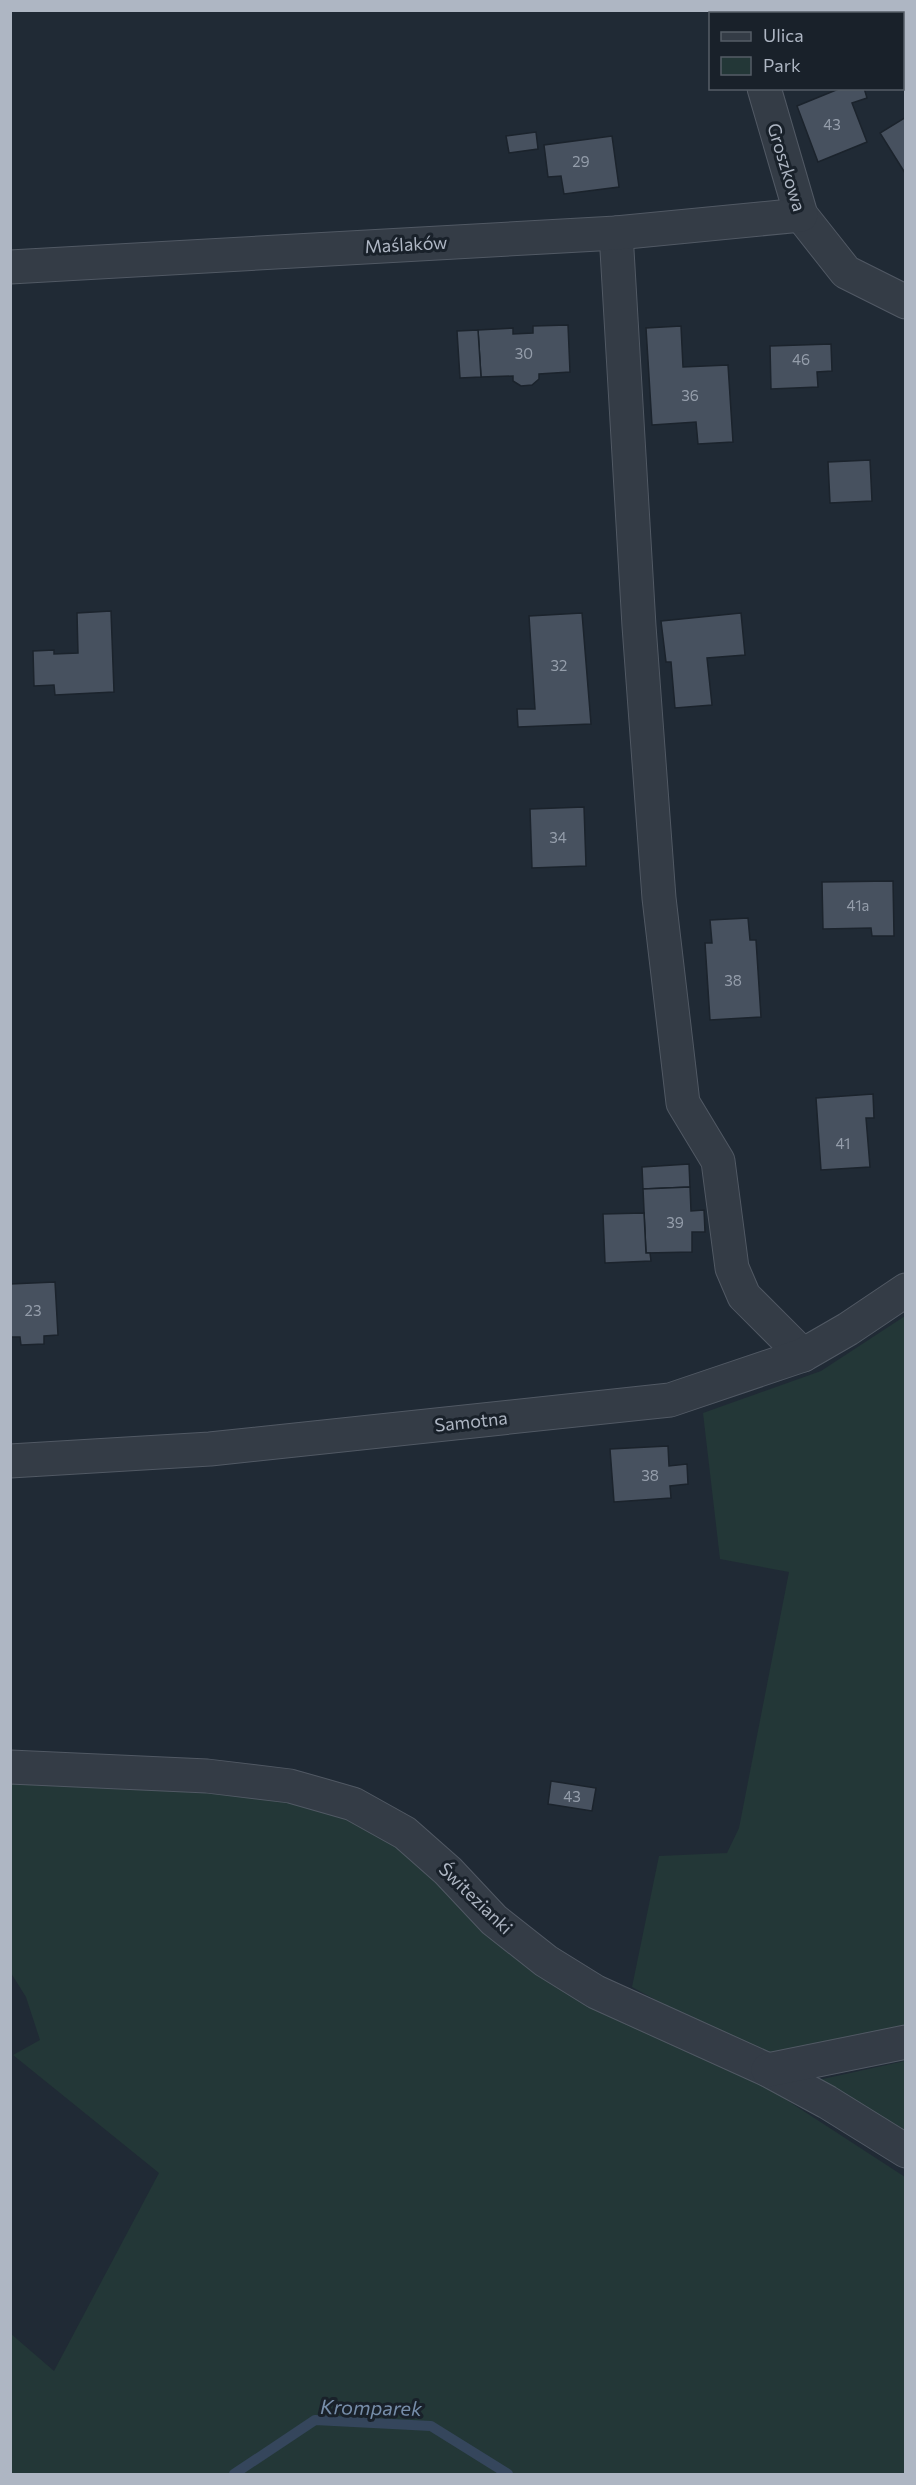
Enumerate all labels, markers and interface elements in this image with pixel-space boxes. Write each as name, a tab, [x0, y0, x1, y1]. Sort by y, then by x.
legend	[709, 12, 904, 90]
text: Ulica	[763, 24, 804, 46]
text: Park	[763, 54, 801, 76]
house number: 43	[823, 115, 841, 133]
street label: Groszkowa	[763, 120, 811, 214]
house number: 29	[572, 152, 590, 170]
street label: Maślaków	[364, 231, 448, 257]
house number: 30	[515, 344, 533, 362]
house number: 46	[792, 350, 810, 368]
house number: 36	[681, 386, 699, 404]
house number: 32	[551, 656, 567, 674]
house number: 34	[549, 828, 567, 846]
house number: 41a	[847, 896, 869, 914]
house number: 38	[724, 971, 742, 989]
house number: 41	[836, 1134, 850, 1152]
house number: 39	[666, 1213, 684, 1231]
house number: 23	[25, 1301, 41, 1319]
street label: Samotna	[433, 1406, 509, 1436]
house number: 38	[641, 1466, 659, 1484]
house number: 43	[563, 1787, 581, 1805]
street label: Świtezianki	[435, 1858, 517, 1938]
water label: Kromparek	[320, 2394, 423, 2420]

